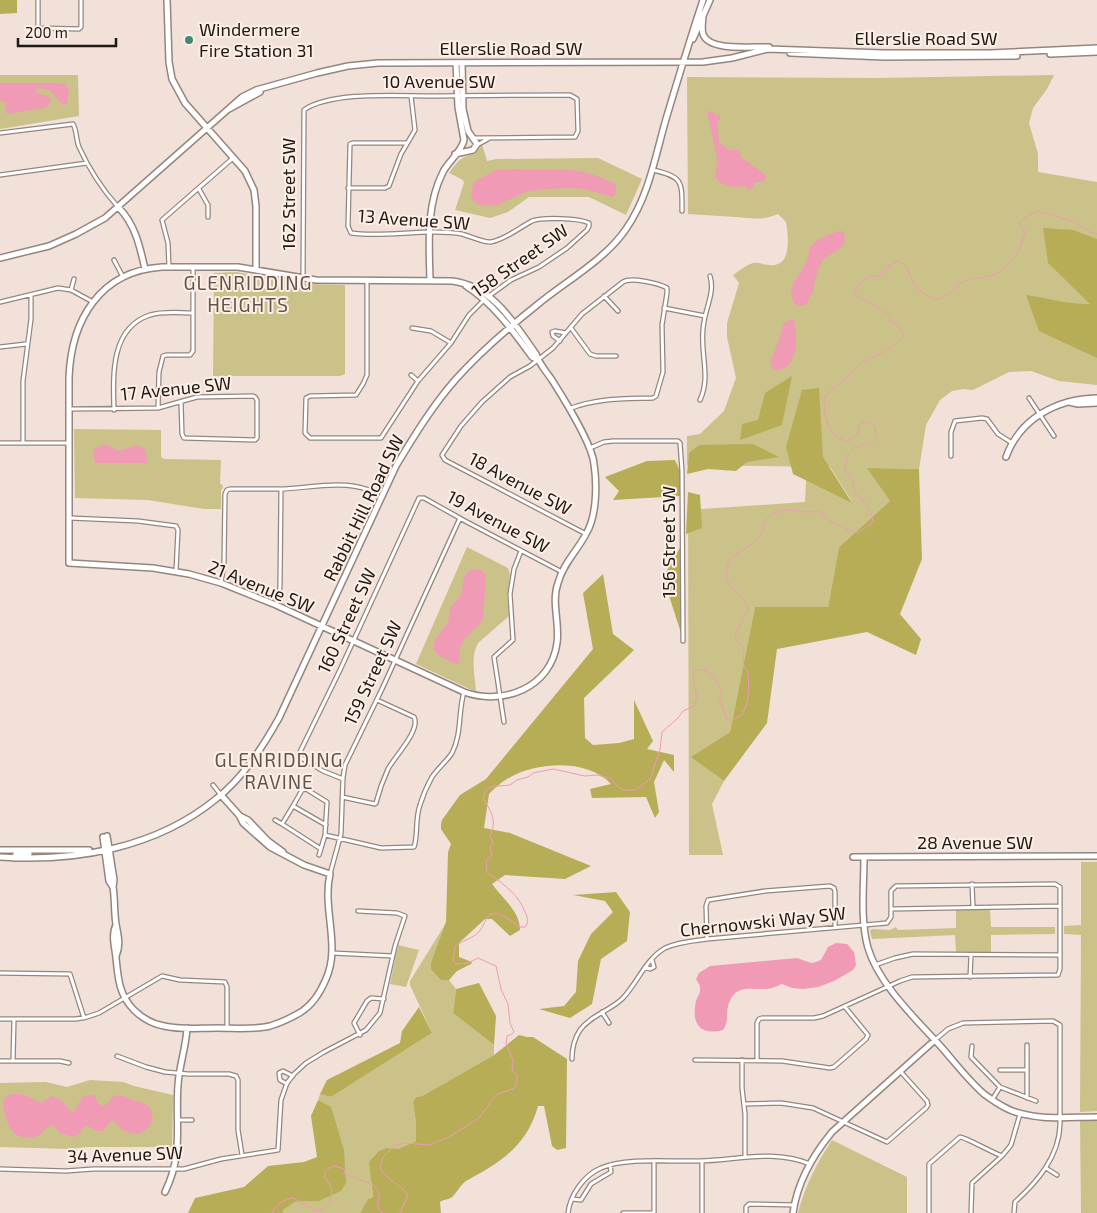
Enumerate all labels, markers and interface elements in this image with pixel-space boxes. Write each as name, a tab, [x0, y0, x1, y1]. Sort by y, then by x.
scale bar	[18, 15, 115, 47]
place label: Windermere Fire Station 31	[199, 18, 314, 61]
text: 200 m	[25, 23, 68, 41]
street label: Ellerslie Road SW	[855, 27, 997, 49]
marker: Windermere Fire Station 31	[183, 34, 195, 46]
street label: Ellerslie Road SW	[440, 37, 582, 59]
street label: 10 Avenue SW	[382, 70, 496, 92]
street label: 162 Street SW	[277, 138, 299, 250]
street label: 13 Avenue SW	[357, 204, 471, 234]
street label: 158 Street SW	[467, 219, 572, 302]
district label: GLENRIDDING HEIGHTS	[184, 271, 313, 316]
street label: 17 Avenue SW	[119, 371, 232, 405]
street label: Rabbit Hill Road SW	[318, 431, 408, 584]
street label: 18 Avenue SW	[465, 447, 576, 519]
street label: 19 Avenue SW	[444, 485, 553, 557]
street label: 156 Street SW	[657, 486, 679, 598]
street label: 21 Avenue SW	[205, 555, 318, 617]
street label: 160 Street SW	[312, 564, 380, 677]
street label: 159 Street SW	[338, 617, 406, 728]
district label: GLENRIDDING RAVINE	[215, 748, 344, 793]
street label: 28 Avenue SW	[917, 831, 1033, 853]
street label: Chernowski Way SW	[679, 901, 847, 941]
street label: 34 Avenue SW	[67, 1141, 183, 1167]

